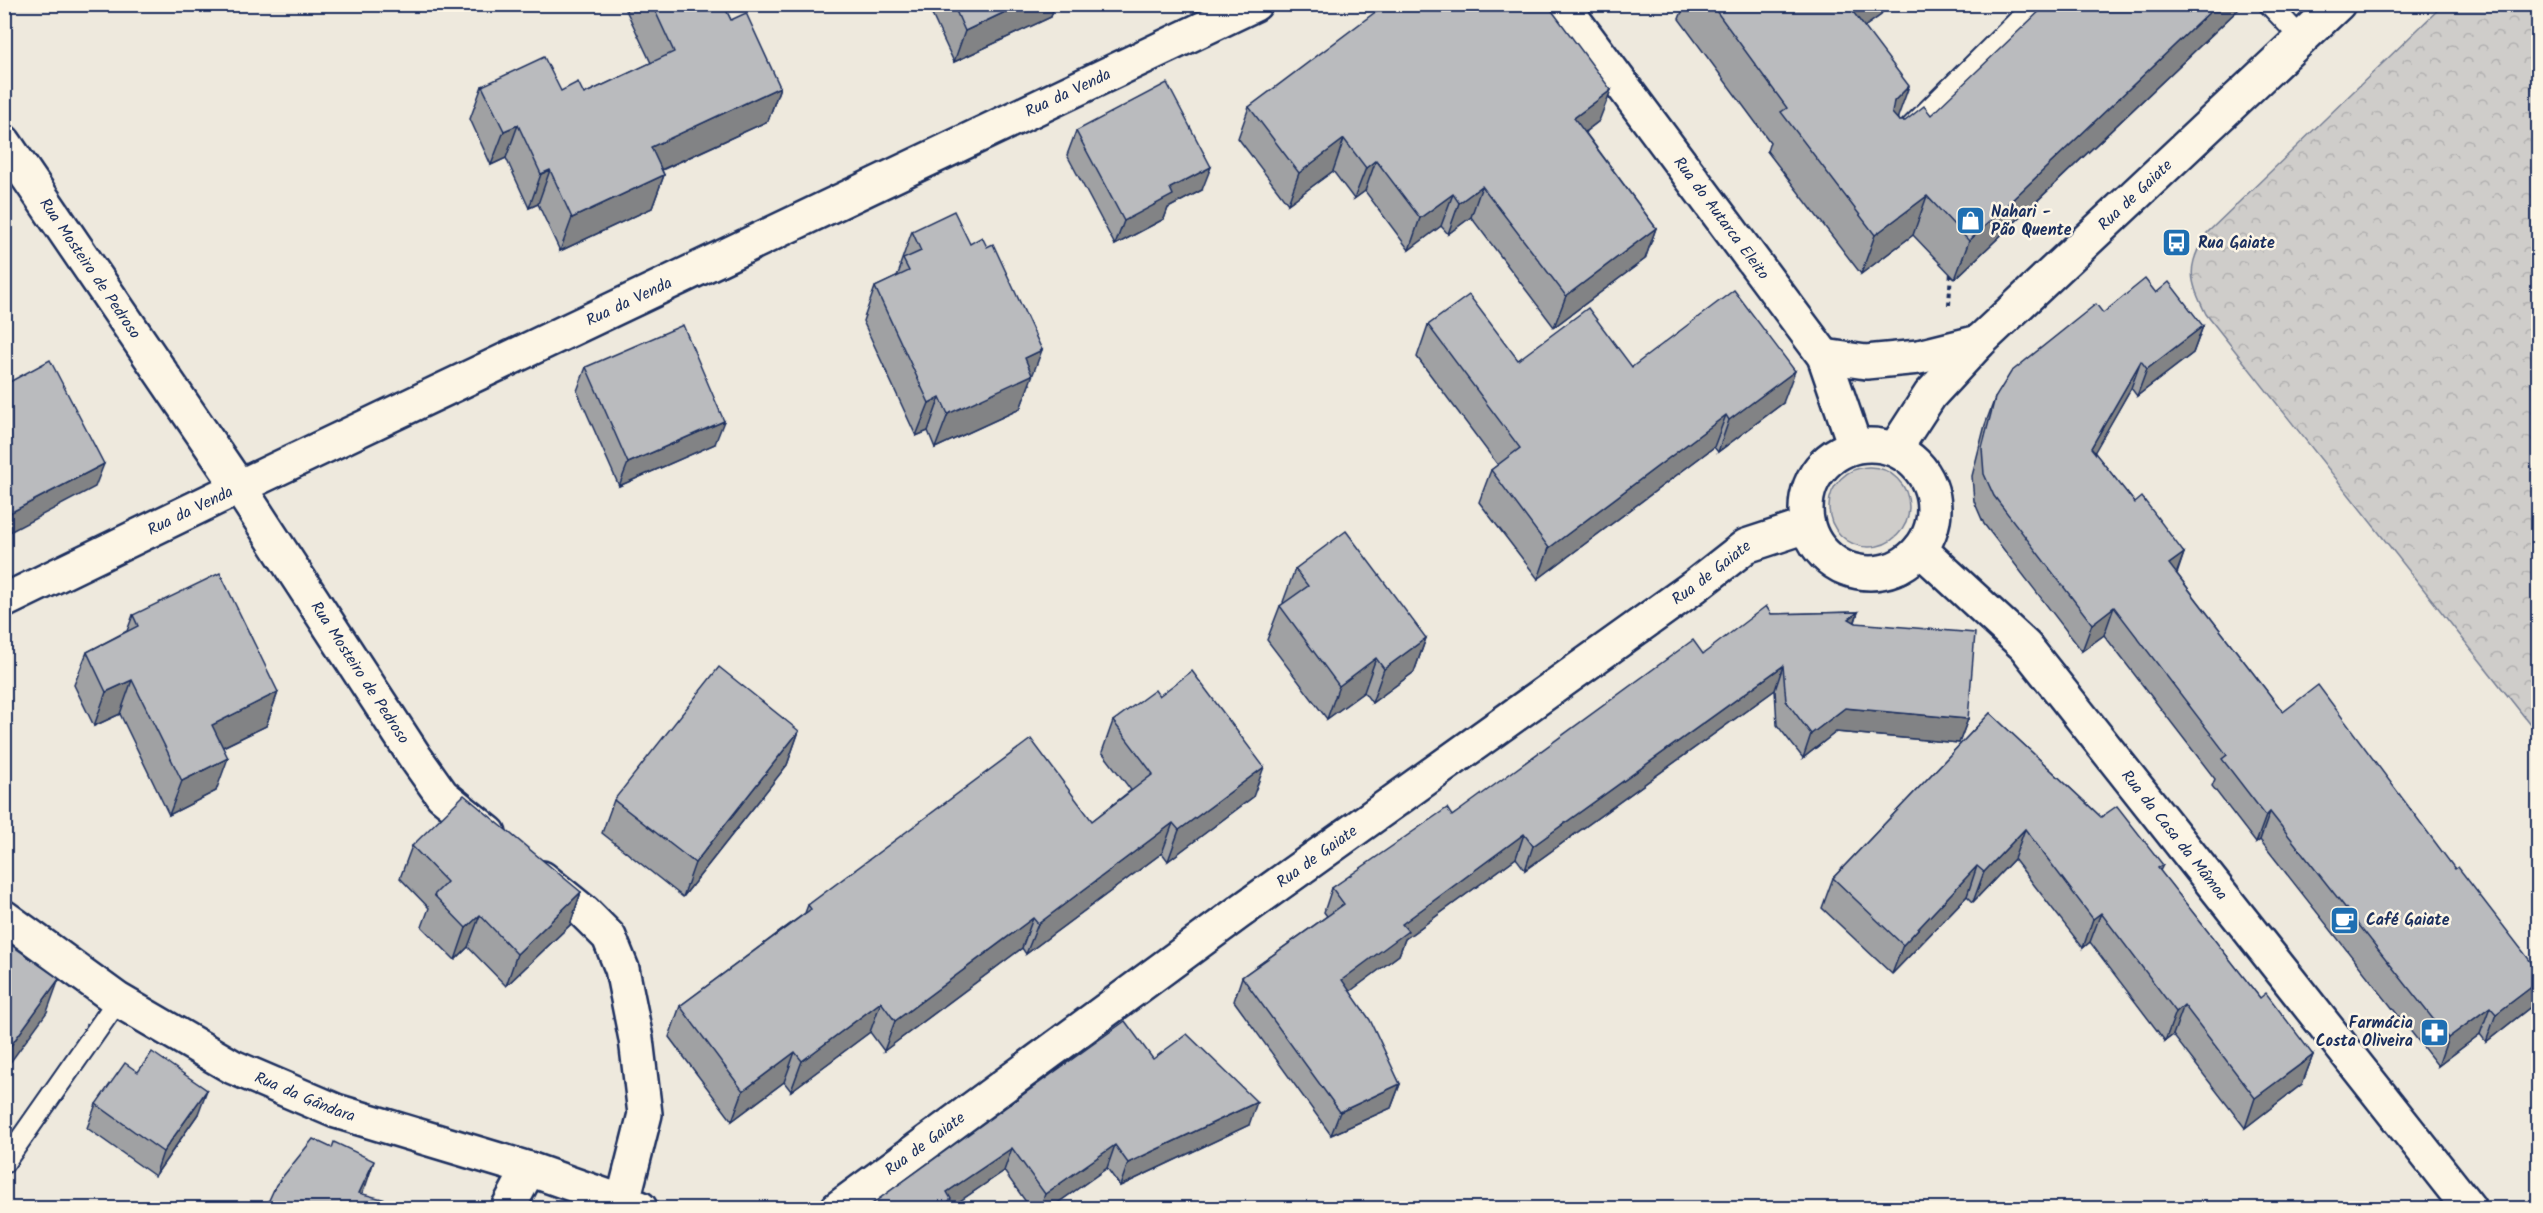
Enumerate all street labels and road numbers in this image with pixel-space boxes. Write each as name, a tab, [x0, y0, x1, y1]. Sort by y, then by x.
street label: Rua da Venda	[1021, 62, 1115, 124]
street label: Rua do Autarca Eleito	[1667, 151, 1776, 285]
street label: Rua de Gaiate	[2092, 153, 2178, 237]
street label: Rua Mosteiro de Pedroso	[33, 193, 147, 344]
street label: Rua da Venda	[582, 270, 676, 333]
street label: Rua da Venda	[143, 479, 237, 542]
street label: Rua de Gaiate	[1666, 534, 1757, 611]
street label: Rua Mosteiro de Pedroso	[304, 596, 416, 749]
street label: Rua da Casa da Mâmoa	[2115, 764, 2234, 906]
street label: Rua de Gaiate	[1271, 819, 1363, 894]
street label: Rua da Gândara	[250, 1065, 358, 1129]
street label: Rua de Gaiate	[879, 1106, 970, 1182]

